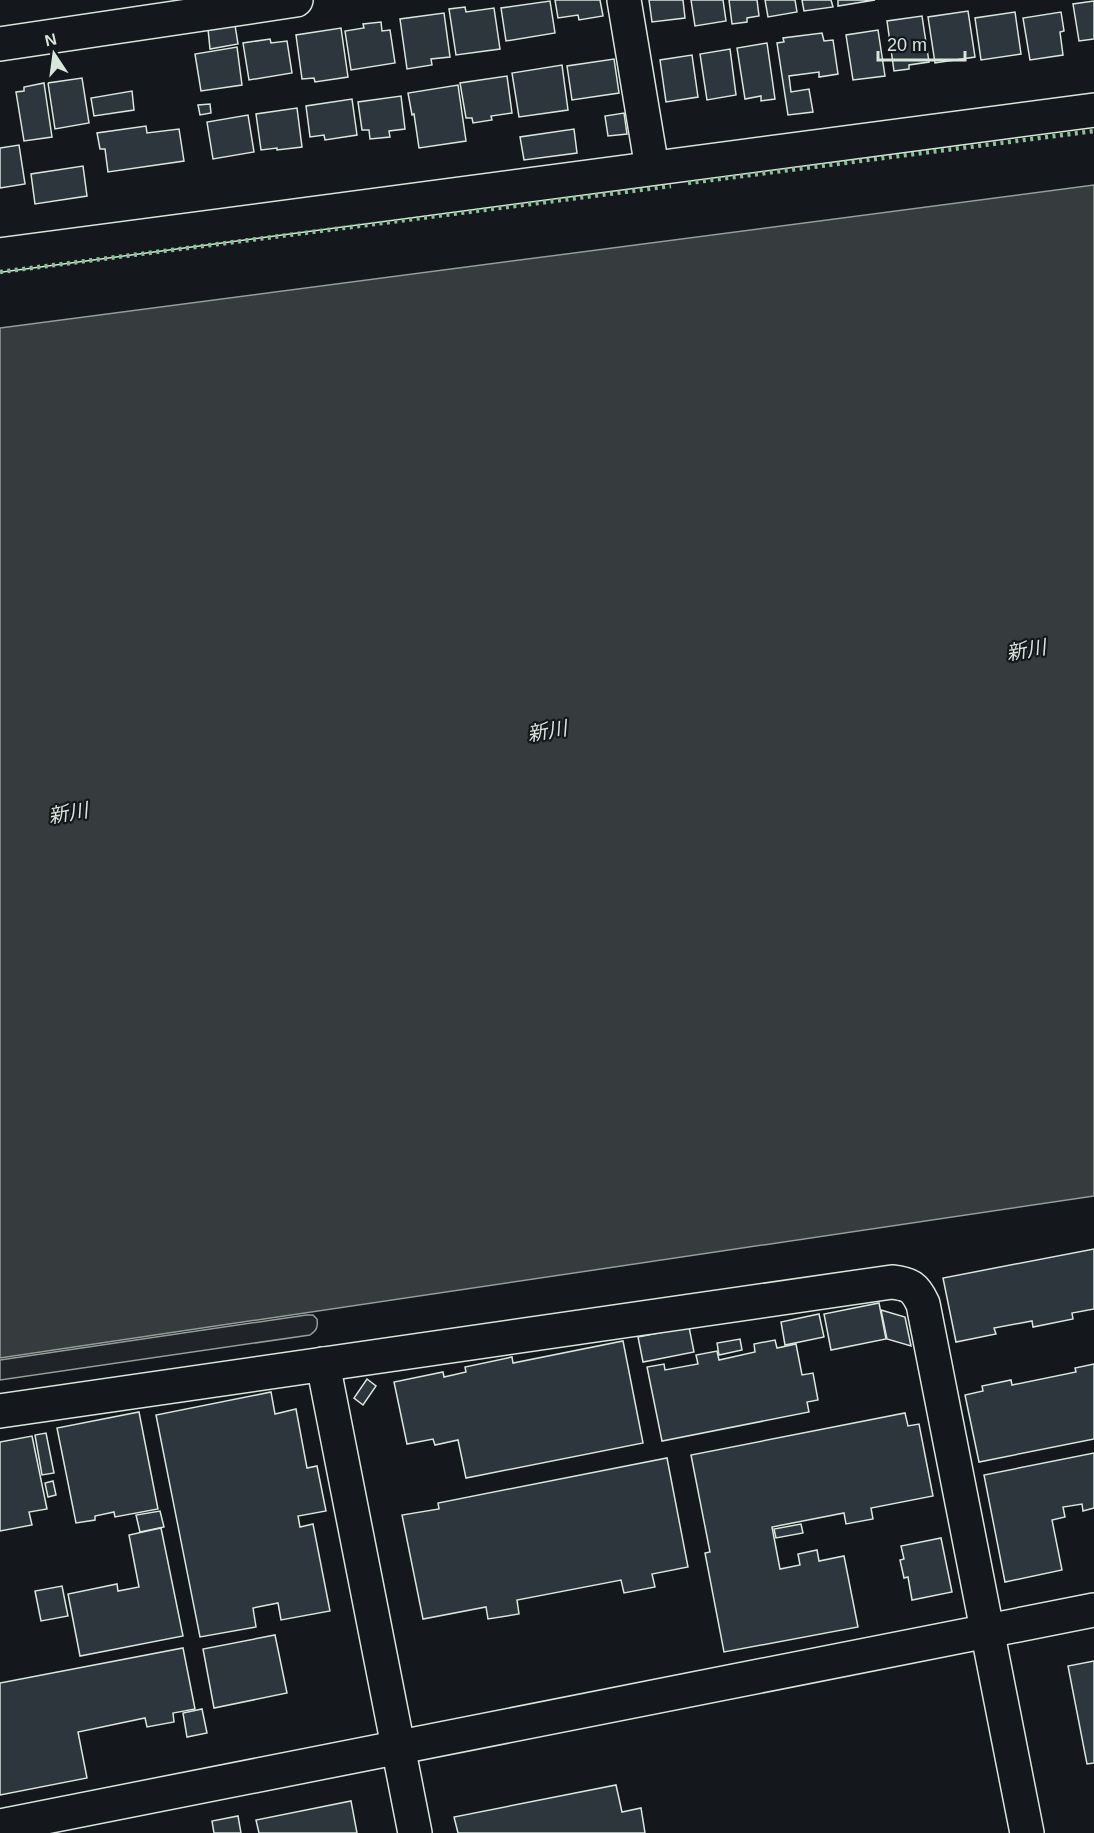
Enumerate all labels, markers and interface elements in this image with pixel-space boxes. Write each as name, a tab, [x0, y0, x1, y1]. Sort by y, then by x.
north arrow	[24, 24, 84, 84]
scale bar	[878, 24, 965, 62]
text: N	[43, 30, 58, 49]
text: 20 m	[887, 35, 927, 55]
water label: 新川	[1004, 635, 1050, 664]
water label: 新川	[525, 716, 571, 745]
water label: 新川	[46, 798, 92, 827]

